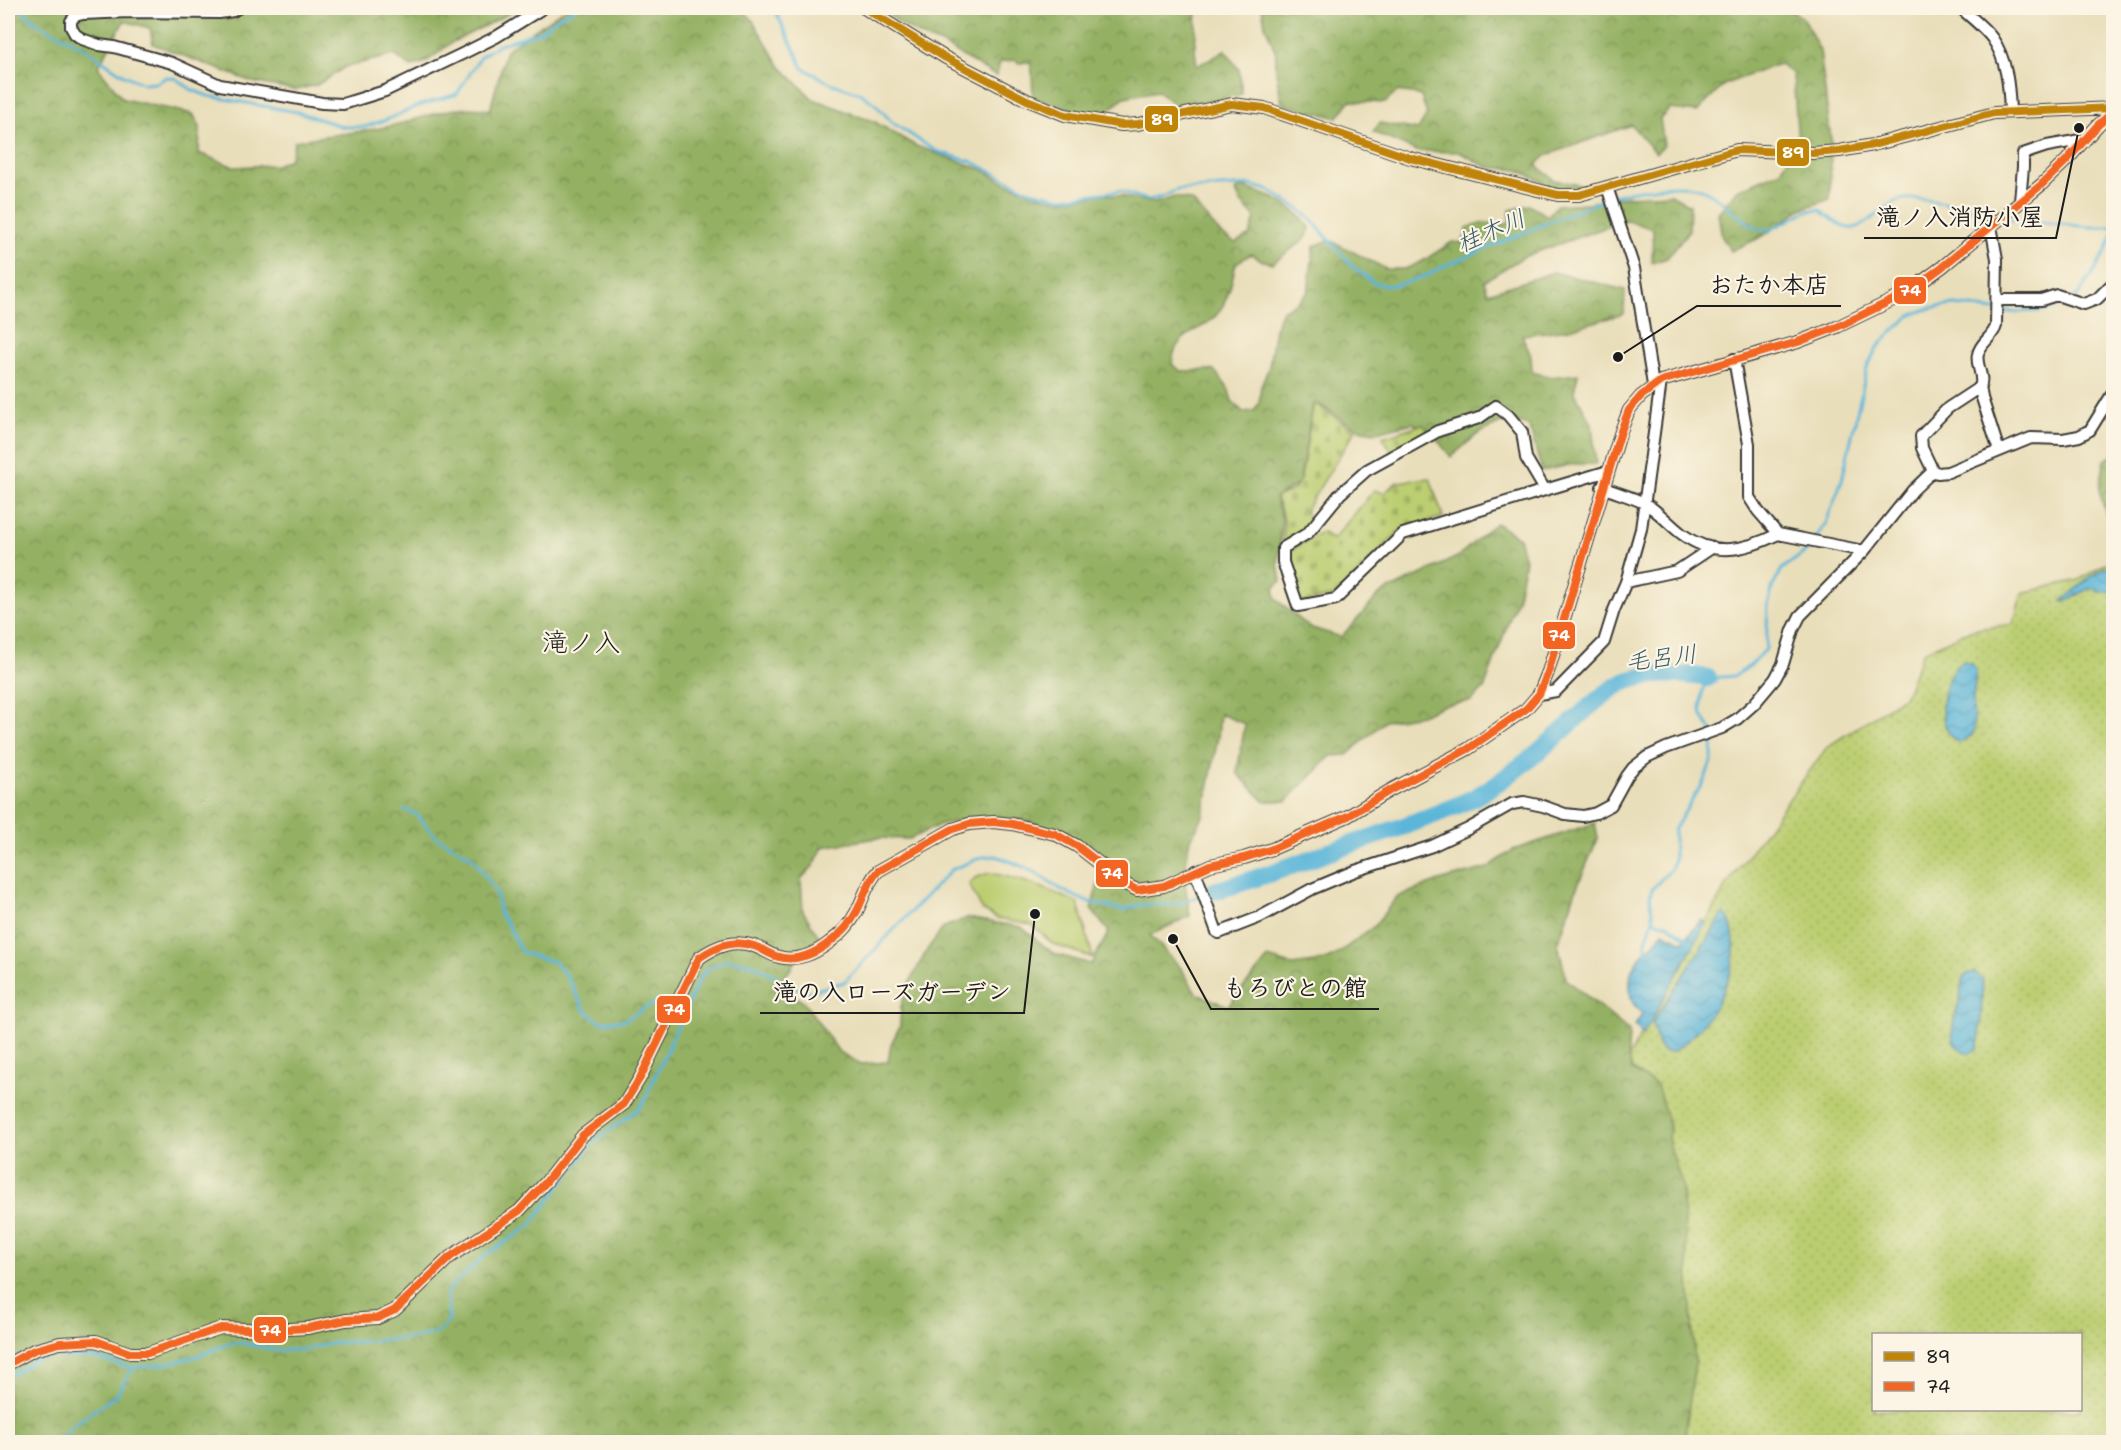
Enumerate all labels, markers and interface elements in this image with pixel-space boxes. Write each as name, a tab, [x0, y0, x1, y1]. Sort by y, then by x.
line badge: 89	[1144, 105, 1179, 133]
text: 89	[1151, 109, 1173, 130]
line badge: 89	[1776, 138, 1810, 167]
text: 89	[1782, 142, 1804, 163]
callout: 滝ノ入消防小屋	[1864, 196, 2056, 238]
text: 滝ノ入消防小屋	[1876, 201, 2044, 233]
water label: 桂木川	[1452, 202, 1530, 260]
callout: おたか本店	[1697, 264, 1841, 306]
text: おたか本店	[1709, 269, 1829, 301]
line badge: 74	[1893, 276, 1927, 305]
text: 74	[1899, 280, 1921, 301]
line badge: 74	[1542, 621, 1576, 650]
district label: 滝ノ入	[542, 624, 620, 659]
text: 74	[1548, 625, 1570, 646]
water label: 毛呂川	[1623, 638, 1699, 678]
line badge: 74	[1095, 859, 1129, 888]
text: 74	[1101, 863, 1123, 884]
callout: もろびとの館	[1211, 967, 1379, 1009]
callout: 滝の入ローズガーデン	[760, 971, 1024, 1013]
text: もろびとの館	[1223, 972, 1367, 1004]
text: 滝の入ローズガーデン	[773, 976, 1011, 1008]
line badge: 74	[656, 995, 691, 1024]
text: 74	[663, 999, 685, 1020]
line badge: 74	[253, 1316, 287, 1344]
text: 74	[259, 1320, 281, 1341]
legend	[1872, 1333, 2082, 1411]
text: 89	[1926, 1345, 1950, 1369]
text: 74	[1926, 1375, 1950, 1399]

